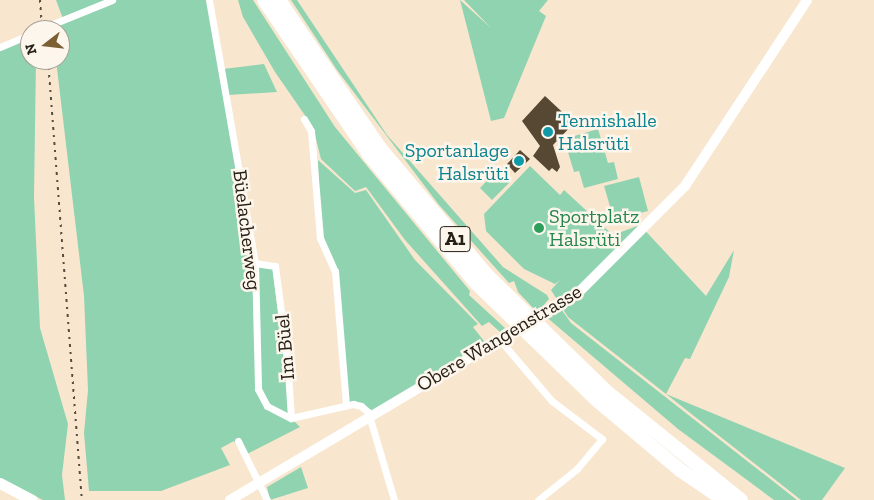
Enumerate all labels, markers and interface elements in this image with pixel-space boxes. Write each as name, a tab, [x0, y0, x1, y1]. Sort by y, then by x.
north arrow	[20, 20, 70, 70]
text: N	[21, 42, 41, 56]
place label: Tennishalle Halsrüti	[558, 108, 657, 155]
marker: Tennishalle Halsrüti	[542, 126, 554, 138]
place label: Sportanlage Halsrüti	[405, 138, 509, 185]
marker: Sportanlage Halsrüti	[513, 155, 525, 167]
street label: Büelacherweg	[228, 168, 266, 292]
place label: Sportplatz Halsrüti	[549, 205, 639, 252]
road number: A1	[439, 222, 471, 255]
marker: Sportplatz Halsrüti	[533, 222, 545, 234]
street label: Obere Wangenstrasse	[412, 279, 586, 397]
street label: Im Büel	[270, 313, 300, 381]

